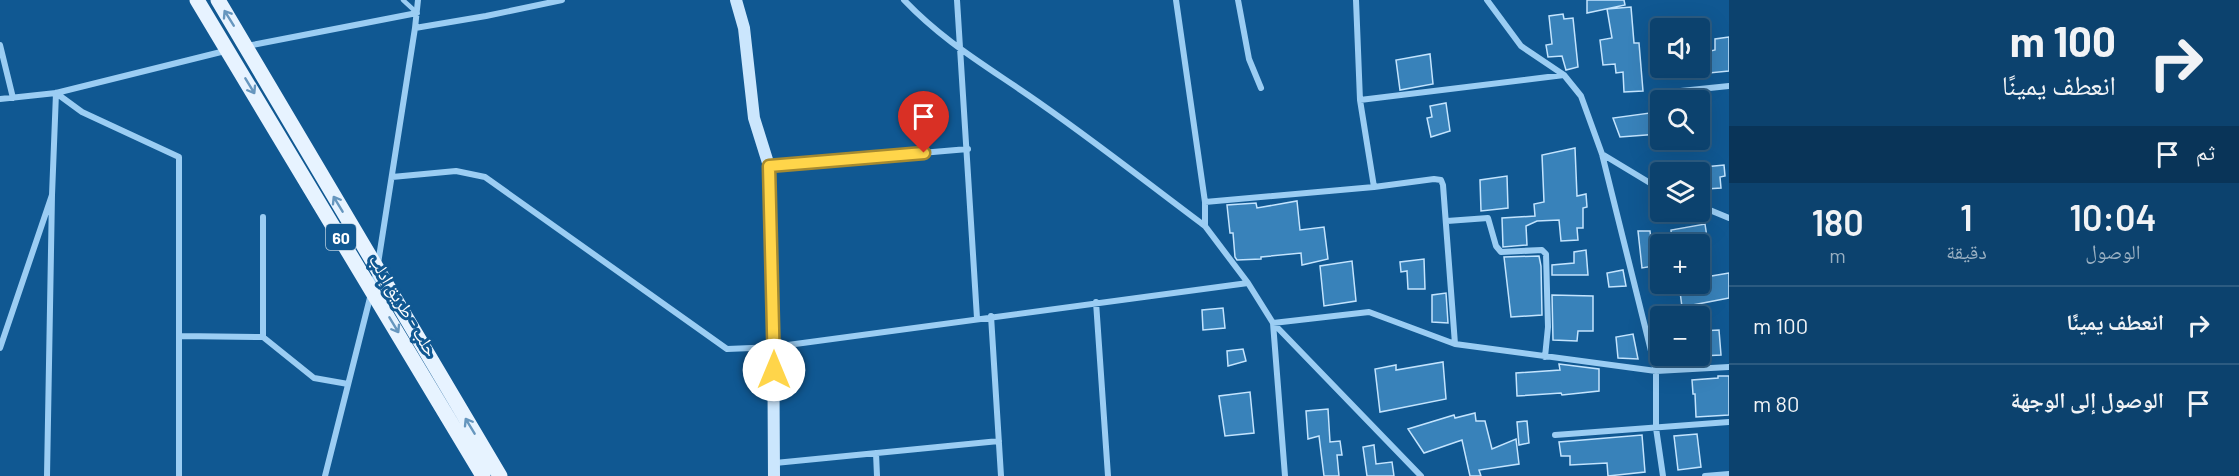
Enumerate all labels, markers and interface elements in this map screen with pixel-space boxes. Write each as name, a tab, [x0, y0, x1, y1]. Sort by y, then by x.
one-way arrow	[223, 10, 235, 27]
text: 100 m	[2010, 15, 2116, 65]
map controls	[1650, 18, 1710, 366]
button: sound	[1650, 18, 1710, 78]
icon: right	[2137, 24, 2215, 102]
text: انعطف يمينًا	[2002, 68, 2116, 100]
one-way arrow	[244, 77, 256, 94]
button: search	[1650, 90, 1710, 150]
pin	[898, 91, 949, 153]
icon: arrive	[907, 100, 940, 133]
icon: arrive	[2151, 138, 2184, 171]
text: ثم	[2196, 138, 2215, 164]
button: layers	[1650, 162, 1710, 222]
text: 1	[1960, 195, 1973, 238]
text: 10:04	[2069, 195, 2157, 238]
one-way arrow	[331, 196, 343, 213]
text: 180	[1811, 200, 1864, 243]
road number: 60	[326, 224, 356, 250]
button: +	[1650, 234, 1710, 294]
text: دقيقة	[1946, 239, 1987, 263]
text: الوصول	[2085, 239, 2141, 263]
text: m	[1829, 243, 1846, 267]
street label: حلب - طريق إدلب	[363, 250, 443, 361]
button: −	[1650, 306, 1710, 366]
text: انعطف يمينًا	[2066, 308, 2164, 334]
icon: right	[2182, 309, 2215, 342]
text: 100 m	[1753, 312, 1808, 338]
one-way arrow	[388, 316, 400, 333]
position arrow	[742, 338, 806, 402]
text: الوصول إلى الوجهة	[2011, 386, 2164, 412]
icon: arrive	[2182, 387, 2215, 420]
text: 80 m	[1753, 390, 1800, 416]
one-way arrow	[464, 418, 476, 435]

